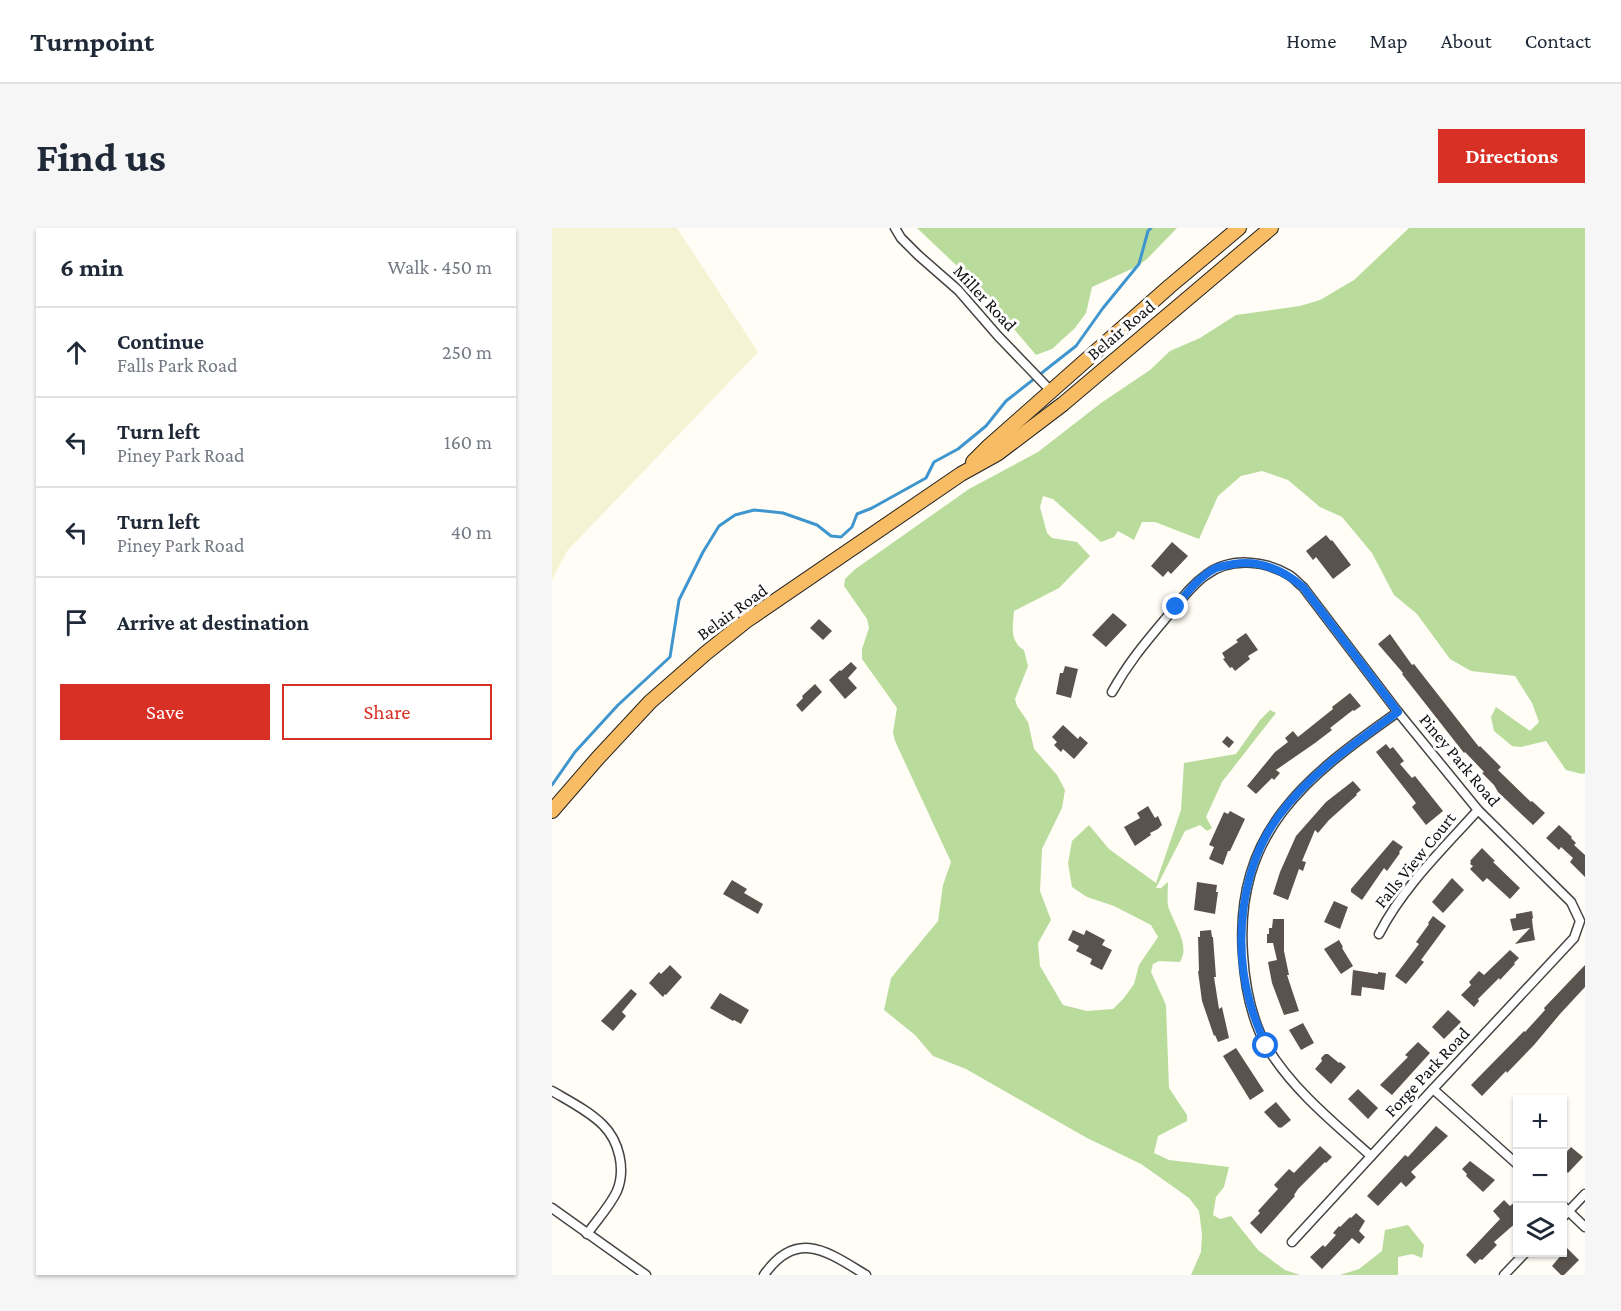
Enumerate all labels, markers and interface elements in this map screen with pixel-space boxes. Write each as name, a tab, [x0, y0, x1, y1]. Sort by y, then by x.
text: Turnpoint	[30, 26, 154, 57]
text: Home	[1286, 29, 1336, 53]
text: Map	[1369, 29, 1408, 53]
text: About	[1441, 29, 1492, 53]
text: Contact	[1525, 29, 1591, 53]
button: Directions	[1438, 129, 1585, 183]
text: Find us	[36, 133, 166, 180]
text: 6 min	[60, 253, 124, 282]
text: Walk · 450 m	[387, 256, 492, 278]
street label: Miller Road	[949, 261, 1021, 336]
street label: Belair Road	[1083, 296, 1159, 364]
text: Continue	[117, 329, 204, 354]
icon: ahead	[60, 336, 93, 369]
text: 250 m	[442, 341, 492, 363]
text: Falls Park Road	[117, 354, 238, 376]
text: Turn left	[117, 419, 200, 444]
icon: left	[60, 426, 93, 459]
text: 160 m	[444, 431, 492, 453]
text: Piney Park Road	[117, 444, 245, 466]
text: Turn left	[117, 509, 200, 534]
icon: left	[60, 516, 93, 549]
text: 40 m	[451, 521, 492, 543]
text: Piney Park Road	[117, 534, 245, 556]
street label: Belair Road	[693, 580, 771, 644]
route end	[1162, 593, 1188, 619]
icon: arrive	[60, 606, 93, 639]
text: Arrive at destination	[117, 610, 309, 635]
button: Save	[60, 684, 270, 740]
button: Share	[282, 684, 492, 740]
street label: Piney Park Road	[1415, 710, 1505, 811]
street label: Falls View Court	[1370, 807, 1460, 912]
street label: Forge Park Road	[1380, 1023, 1474, 1121]
route start	[1252, 1032, 1278, 1058]
map controls	[1513, 1095, 1567, 1257]
button: +	[1513, 1095, 1567, 1149]
button: −	[1513, 1149, 1567, 1203]
button: layers	[1513, 1203, 1567, 1257]

